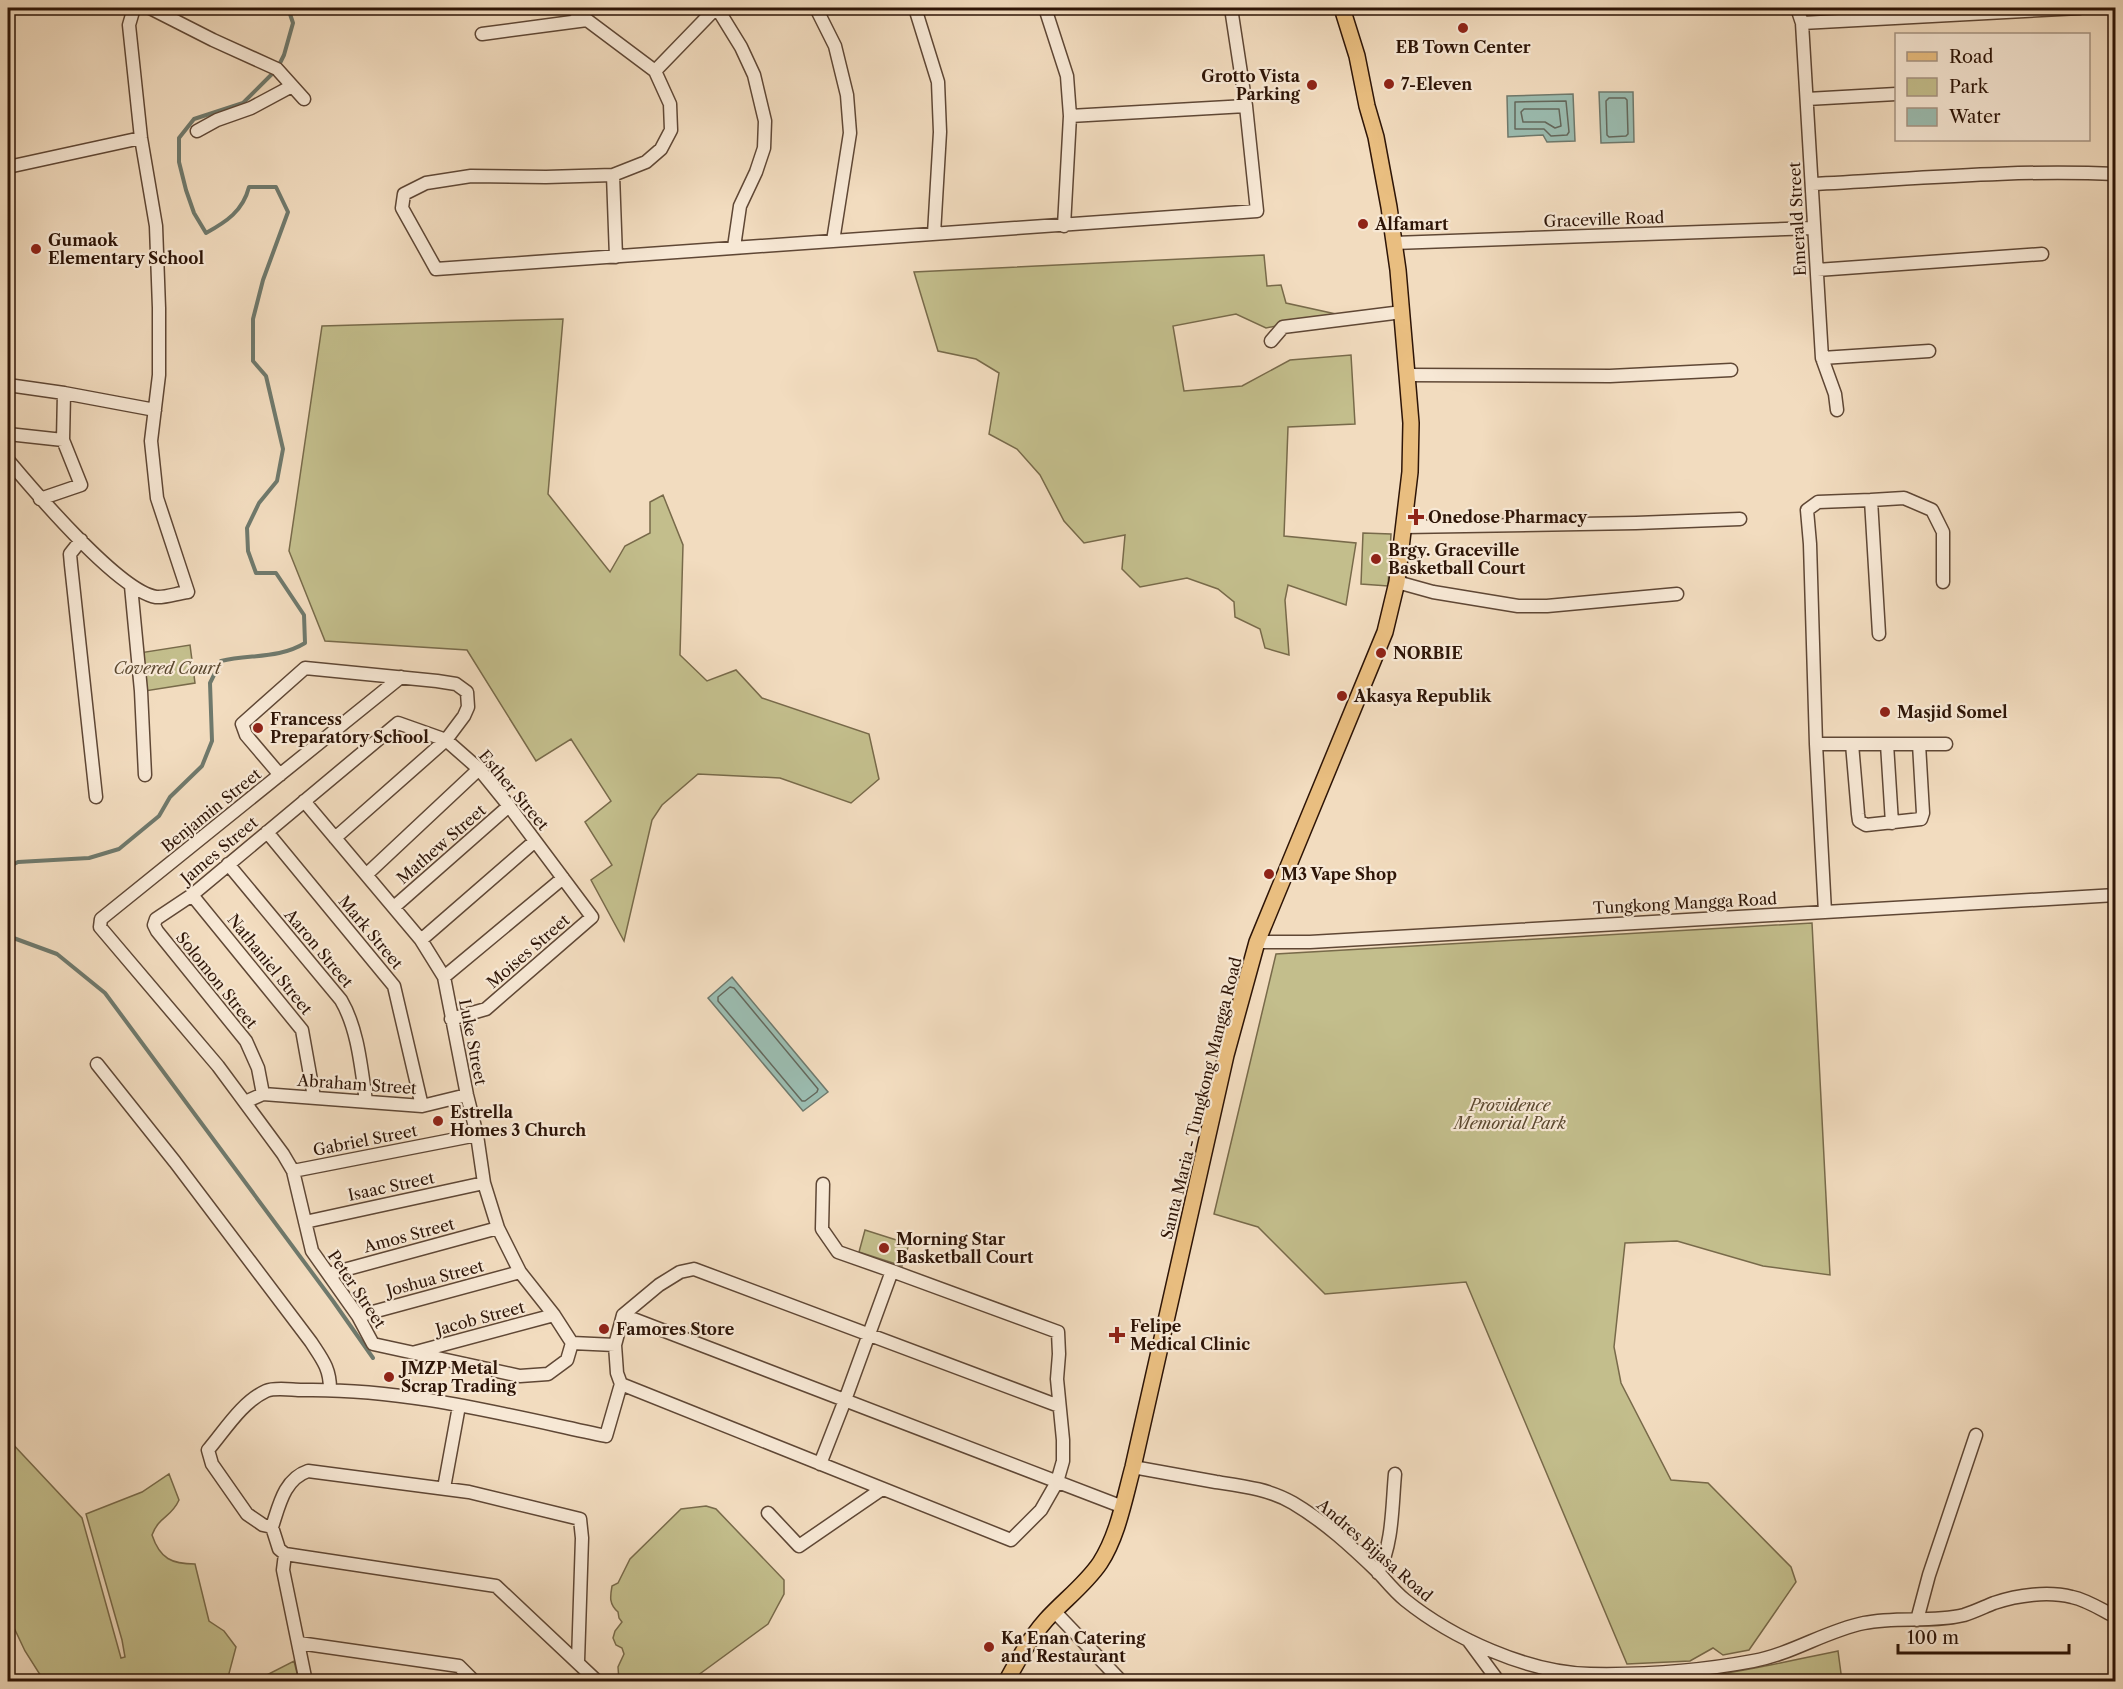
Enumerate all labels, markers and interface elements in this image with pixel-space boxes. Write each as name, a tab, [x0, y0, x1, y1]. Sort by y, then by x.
marker: EB Town Center	[1456, 21, 1470, 35]
legend	[1895, 33, 2090, 141]
place label: EB Town Center	[1395, 37, 1531, 57]
text: Road	[1949, 46, 1994, 68]
place label: Grotto Vista Parking	[1201, 66, 1301, 104]
place label: 7-Eleven	[1401, 74, 1472, 94]
text: Park	[1949, 76, 1990, 98]
marker: 7-Eleven	[1382, 77, 1396, 91]
marker: Grotto Vista Parking	[1305, 78, 1319, 92]
text: Water	[1948, 106, 2001, 128]
street label: Emerald Street	[1784, 161, 1810, 276]
street label: Graceville Road	[1543, 207, 1665, 231]
place label: Alfamart	[1374, 214, 1449, 234]
marker: Alfamart	[1356, 217, 1370, 231]
place label: Gumaok Elementary School	[48, 230, 204, 268]
marker: Gumaok Elementary School	[29, 242, 43, 256]
place label: Onedose Pharmacy	[1428, 507, 1588, 527]
marker: Onedose Pharmacy	[1409, 510, 1423, 524]
place label: Brgy. Graceville Basketball Court	[1388, 540, 1526, 578]
marker: Brgy. Graceville Basketball Court	[1369, 552, 1383, 566]
place label: NORBIE	[1393, 643, 1463, 663]
marker: NORBIE	[1374, 646, 1388, 660]
park label: Covered Court	[113, 658, 222, 678]
place label: Akasya Republik	[1353, 686, 1492, 706]
marker: Akasya Republik	[1335, 689, 1349, 703]
place label: Masjid Somel	[1897, 702, 2008, 722]
marker: Masjid Somel	[1878, 705, 1892, 719]
place label: Francess Preparatory School	[270, 709, 429, 747]
marker: Francess Preparatory School	[251, 721, 265, 735]
street label: Esther Street	[475, 746, 554, 834]
street label: Benjamin Street	[157, 763, 265, 856]
street label: Mathew Street	[392, 800, 490, 888]
street label: James Street	[174, 812, 262, 890]
place label: M3 Vape Shop	[1281, 864, 1397, 884]
marker: M3 Vape Shop	[1262, 867, 1276, 881]
street label: Tungkong Mangga Road	[1592, 888, 1778, 918]
street label: Mark Street	[334, 891, 408, 973]
street label: Aaron Street	[280, 904, 358, 992]
street label: Moises Street	[483, 909, 574, 992]
street label: Nathaniel Street	[223, 910, 317, 1019]
street label: Solomon Street	[172, 928, 262, 1033]
street label: Santa Maria - Tungkong Mangga Road	[1156, 955, 1246, 1241]
street label: Luke Street	[455, 997, 491, 1087]
street label: Abraham Street	[296, 1070, 418, 1098]
park label: Providence Memorial Park	[1452, 1095, 1566, 1133]
place label: Estrella Homes 3 Church	[450, 1102, 586, 1140]
marker: Estrella Homes 3 Church	[431, 1114, 445, 1128]
street label: Gabriel Street	[311, 1120, 419, 1160]
street label: Isaac Street	[346, 1167, 436, 1205]
street label: Amos Street	[360, 1213, 457, 1257]
place label: Morning Star Basketball Court	[896, 1229, 1034, 1267]
marker: Morning Star Basketball Court	[877, 1241, 891, 1255]
street label: Peter Street	[324, 1246, 391, 1332]
street label: Joshua Street	[381, 1255, 486, 1301]
street label: Jacob Street	[430, 1296, 527, 1340]
place label: Felipe Medical Clinic	[1130, 1316, 1250, 1354]
place label: Famores Store	[616, 1319, 735, 1339]
marker: Famores Store	[597, 1322, 611, 1336]
marker: Felipe Medical Clinic	[1108, 1326, 1126, 1344]
place label: JMZP Metal Scrap Trading	[398, 1358, 517, 1396]
marker: JMZP Metal Scrap Trading	[382, 1370, 396, 1384]
street label: Andres Bijasa Road	[1312, 1494, 1437, 1606]
scale bar	[1898, 1617, 2069, 1655]
text: 100 m	[1907, 1627, 1959, 1649]
place label: Ka Enan Catering and Restaurant	[1001, 1628, 1146, 1666]
marker: Ka Enan Catering and Restaurant	[982, 1640, 996, 1654]

